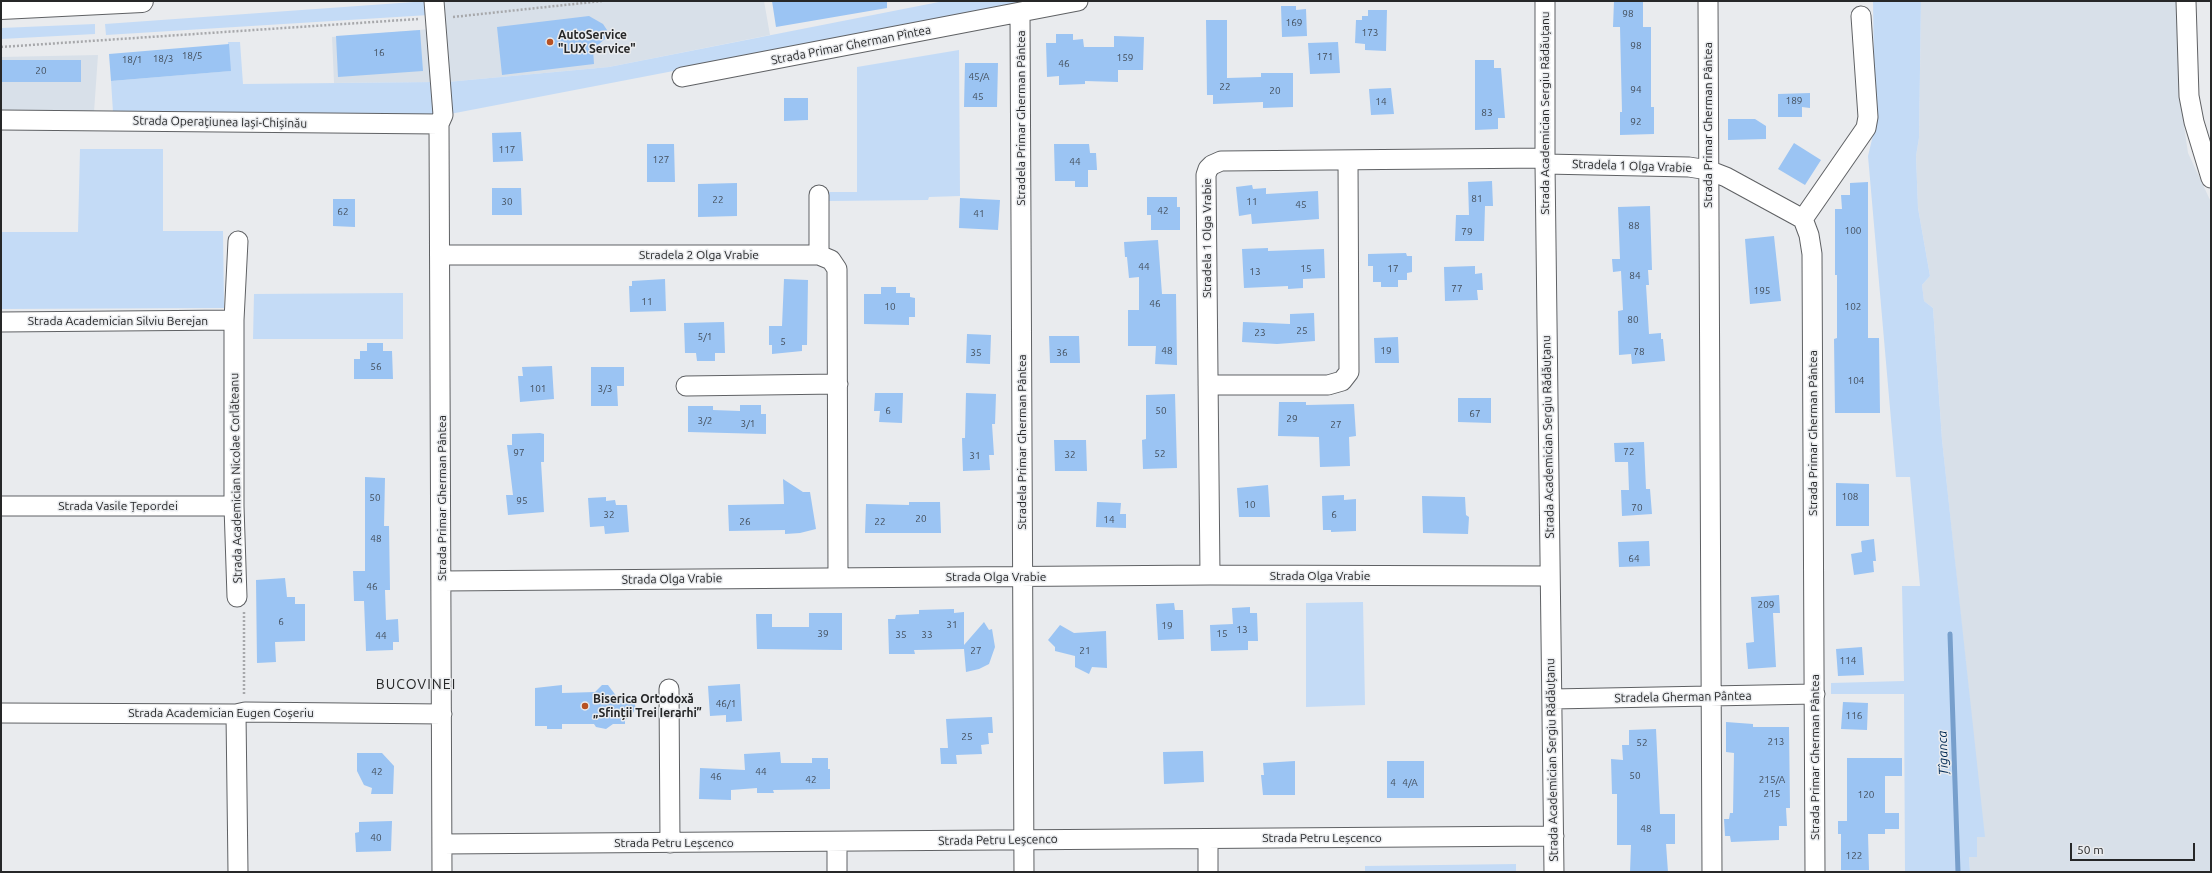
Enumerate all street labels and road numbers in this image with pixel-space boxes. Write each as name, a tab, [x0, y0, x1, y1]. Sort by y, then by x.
street label: Strada Academician Sergiu Rădăuțanu	[1538, 11, 1552, 215]
street label: Strada Primar Gherman Pîntea	[770, 22, 932, 68]
street label: Stradela Primar Gherman Pântea	[1014, 30, 1028, 206]
street label: Strada Primar Gherman Pântea	[1701, 42, 1715, 208]
street label: Strada Operațiunea Iași-Chișinău	[133, 113, 307, 131]
street label: Stradela 1 Olga Vrabie	[1572, 157, 1692, 175]
street label: Stradela 1 Olga Vrabie	[1200, 178, 1214, 298]
street label: Stradela 2 Olga Vrabie	[639, 248, 759, 262]
street label: Strada Academician Silviu Berejan	[28, 314, 208, 328]
street label: Strada Academician Sergiu Rădăuțanu	[1539, 335, 1557, 539]
street label: Strada Primar Gherman Pântea	[1806, 350, 1820, 516]
street label: Stradela Primar Gherman Pântea	[1015, 354, 1029, 530]
street label: Strada Academician Nicolae Corlăteanu	[227, 373, 245, 583]
street label: Strada Primar Gherman Pântea	[435, 415, 449, 581]
street label: Strada Vasile Țepordei	[58, 499, 178, 513]
street label: Strada Olga Vrabie	[1270, 569, 1370, 583]
street label: Strada Olga Vrabie	[946, 570, 1046, 584]
street label: Strada Olga Vrabie	[622, 571, 722, 587]
street label: Strada Academician Sergiu Rădăuțanu	[1543, 658, 1561, 862]
street label: Strada Primar Gherman Pântea	[1808, 674, 1822, 840]
street label: Stradela Gherman Pântea	[1614, 689, 1752, 705]
street label: Strada Academician Eugen Coșeriu	[128, 706, 314, 720]
street label: Strada Petru Leșcenco	[1262, 831, 1382, 845]
street label: Strada Petru Leșcenco	[938, 832, 1058, 848]
street label: Strada Petru Leșcenco	[614, 836, 734, 850]

